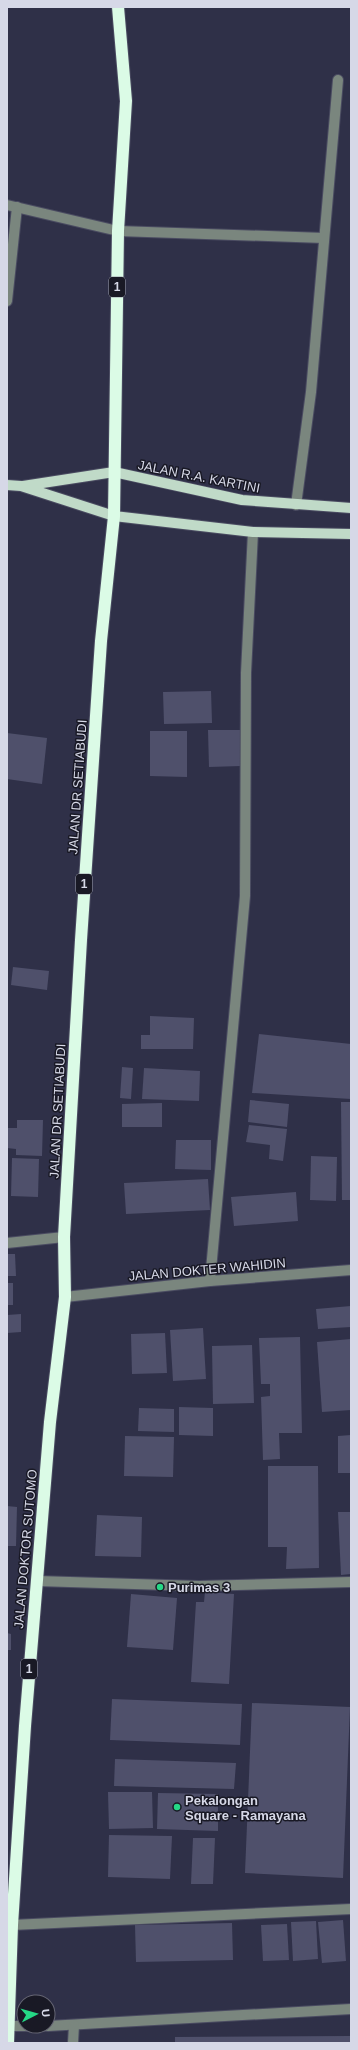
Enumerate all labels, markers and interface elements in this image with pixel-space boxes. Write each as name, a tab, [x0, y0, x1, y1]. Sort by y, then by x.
road number: 1	[109, 277, 125, 297]
street label: JALAN R.A. KARTINI	[137, 457, 261, 496]
street label: JALAN DR SETIABUDI	[65, 719, 90, 855]
road number: 1	[76, 874, 92, 894]
street label: JALAN DR SETIABUDI	[46, 1043, 69, 1179]
street label: JALAN DOKTER WAHIDIN	[128, 1255, 286, 1284]
street label: JALAN DOKTOR SUTOMO	[11, 1469, 40, 1629]
place label: Purimas 3	[168, 1580, 230, 1595]
marker: Purimas 3	[155, 1582, 165, 1592]
road number: 1	[21, 1659, 37, 1679]
place label: Pekalongan Square - Ramayana	[185, 1793, 306, 1823]
marker: Pekalongan Square - Ramayana	[172, 1802, 182, 1812]
north arrow	[16, 1994, 56, 2034]
text: U	[40, 2008, 52, 2018]

